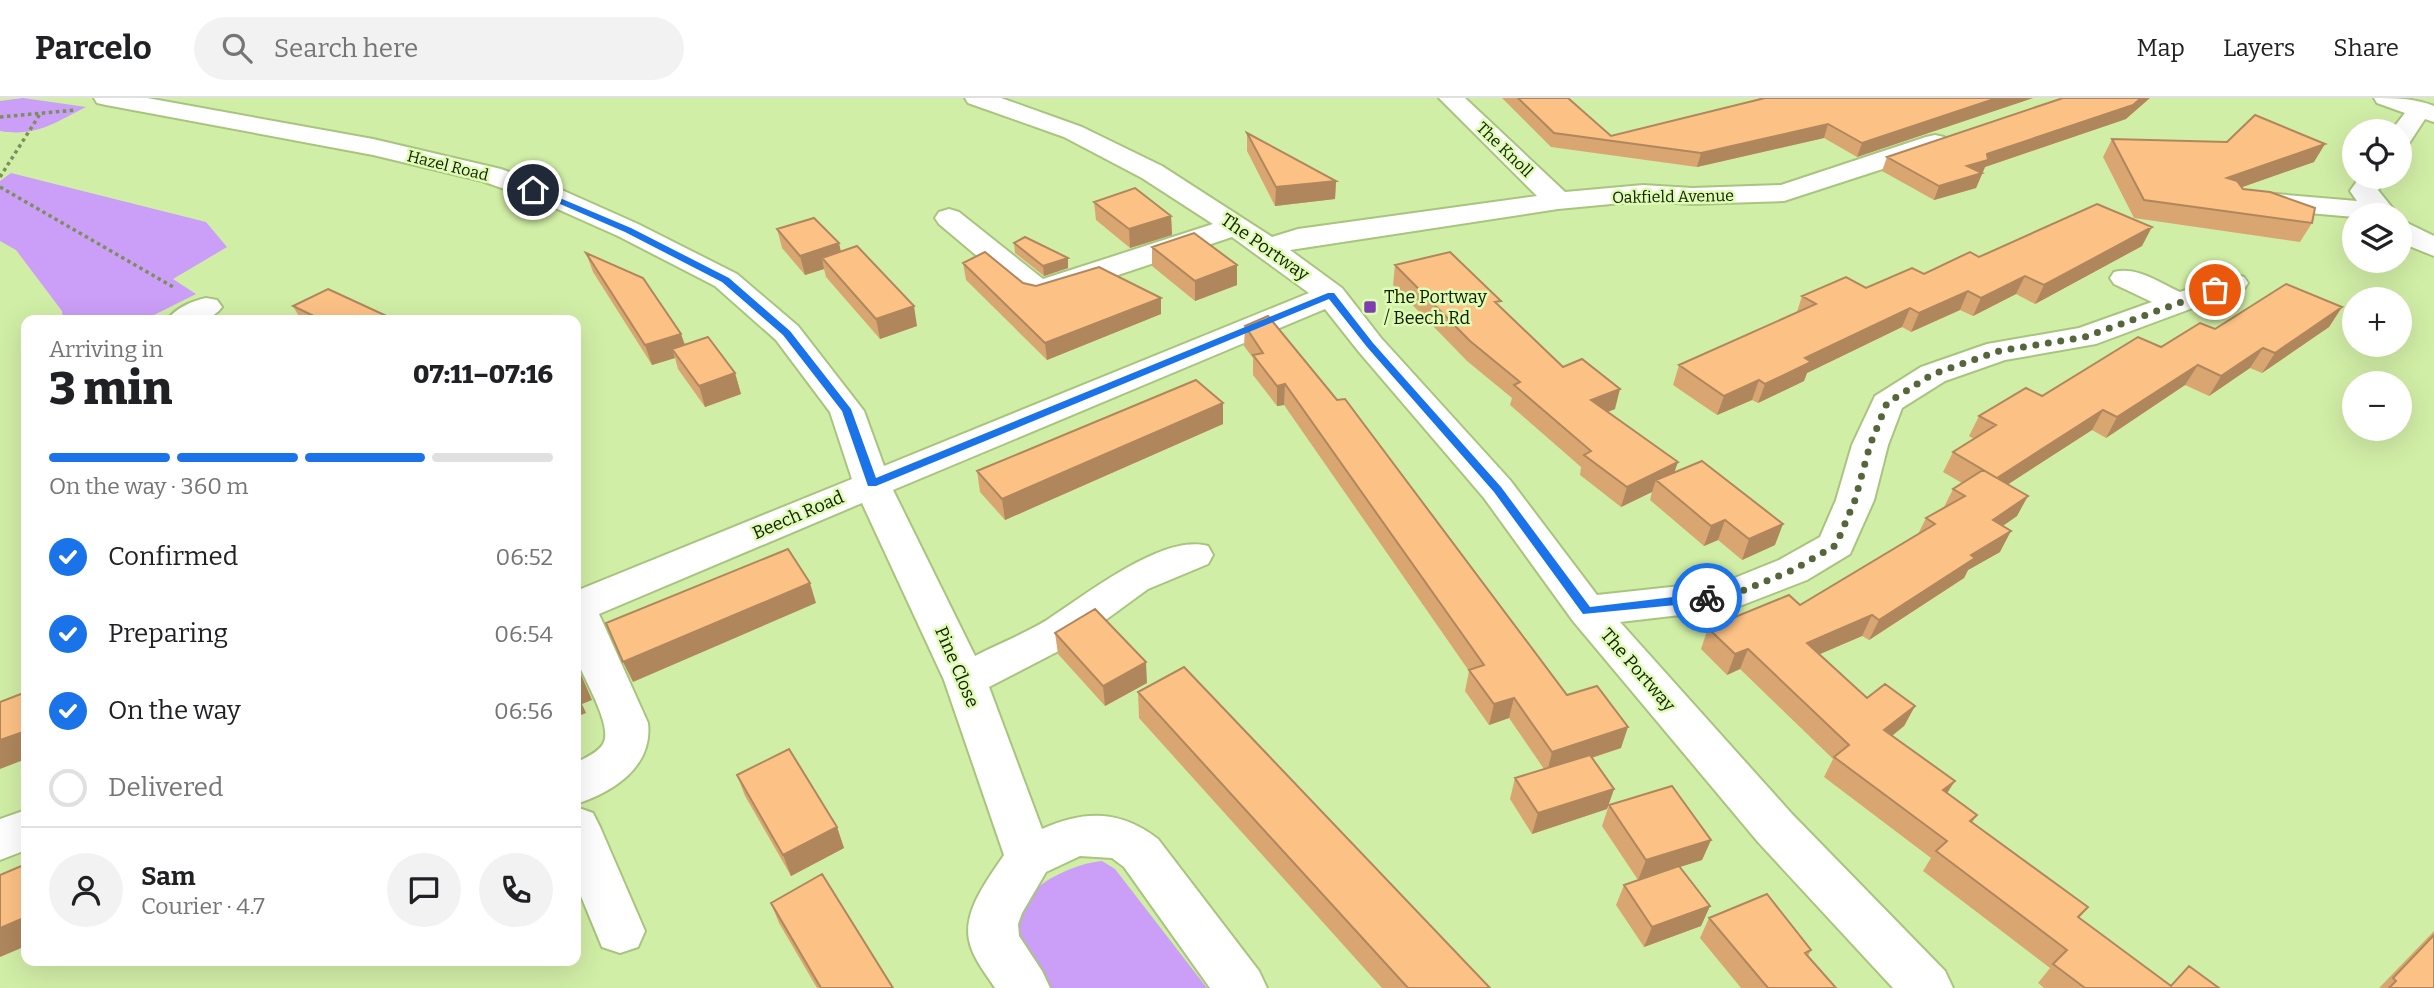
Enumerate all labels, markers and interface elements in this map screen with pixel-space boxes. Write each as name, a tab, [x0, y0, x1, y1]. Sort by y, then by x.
search box	[194, 17, 684, 80]
text: Parcelo	[35, 28, 152, 68]
icon: search	[218, 29, 256, 67]
text: Search here	[274, 33, 418, 64]
text: Map	[2137, 34, 2185, 62]
text: Layers	[2223, 34, 2295, 62]
text: Share	[2333, 34, 2399, 62]
street label: The Knoll	[1473, 118, 1537, 181]
map controls	[2342, 119, 2412, 441]
button: locate	[2342, 119, 2412, 189]
street label: Hazel Road	[405, 146, 491, 185]
pin	[503, 160, 563, 220]
icon: home	[514, 171, 552, 209]
street label: Oakfield Avenue	[1612, 186, 1734, 207]
button: layers	[2342, 203, 2412, 273]
street label: The Portway	[1217, 208, 1314, 286]
pin	[2185, 260, 2245, 320]
icon: bag	[2196, 271, 2234, 309]
place label: The Portway / Beech Rd	[1384, 286, 1487, 329]
button: +	[2342, 287, 2412, 357]
marker: The Portway / Beech Rd	[1362, 299, 1378, 315]
text: Arriving in	[49, 335, 163, 363]
text: 07:11–07:16	[413, 359, 553, 390]
text: 3 min	[49, 361, 172, 416]
button: −	[2342, 371, 2412, 441]
text: On the way · 360 m	[49, 472, 248, 500]
street label: Beech Road	[749, 486, 847, 544]
icon: check	[49, 538, 87, 576]
text: Confirmed	[108, 541, 238, 572]
text: 06:52	[495, 543, 553, 571]
courier	[1672, 563, 1742, 633]
icon: bike	[1688, 579, 1726, 617]
icon: check	[49, 615, 87, 653]
text: Preparing	[108, 618, 228, 649]
text: 06:54	[494, 620, 553, 648]
street label: Pine Close	[930, 623, 984, 711]
street label: The Portway	[1596, 624, 1680, 716]
icon: check	[49, 692, 87, 730]
text: On the way	[108, 695, 241, 726]
text: 06:56	[494, 697, 553, 725]
text: Delivered	[108, 772, 223, 803]
button: person	[49, 853, 123, 927]
button: chat	[387, 853, 461, 927]
button: phone	[479, 853, 553, 927]
text: Sam	[141, 861, 196, 892]
text: Courier · 4.7	[141, 892, 265, 920]

